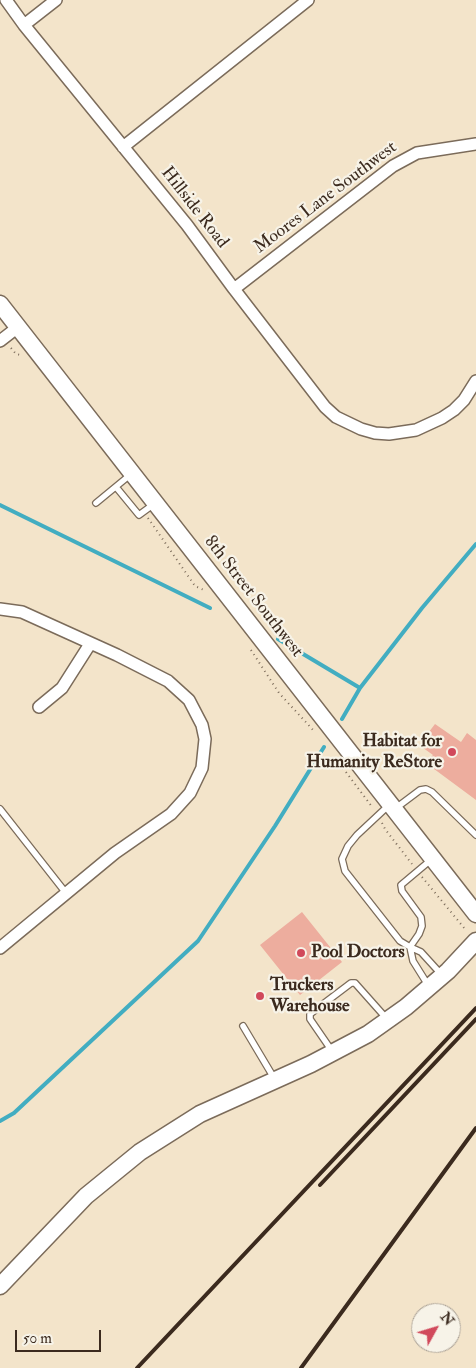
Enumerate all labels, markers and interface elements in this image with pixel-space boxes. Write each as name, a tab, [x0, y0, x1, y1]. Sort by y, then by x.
street label: Moores Lane Southwest	[250, 137, 402, 259]
street label: Hillside Road	[155, 163, 233, 253]
street label: 8th Street Southwest	[199, 532, 307, 662]
place label: Habitat for Humanity ReStore	[306, 731, 442, 774]
marker: Habitat for Humanity ReStore	[446, 746, 458, 758]
place label: Pool Doctors	[311, 942, 405, 964]
marker: Pool Doctors	[295, 947, 307, 959]
place label: Truckers Warehouse	[270, 975, 349, 1018]
marker: Truckers Warehouse	[254, 990, 266, 1002]
north arrow	[411, 1303, 461, 1353]
text: N	[437, 1309, 458, 1329]
scale bar	[18, 1320, 104, 1352]
text: 50 m	[23, 1329, 52, 1348]

